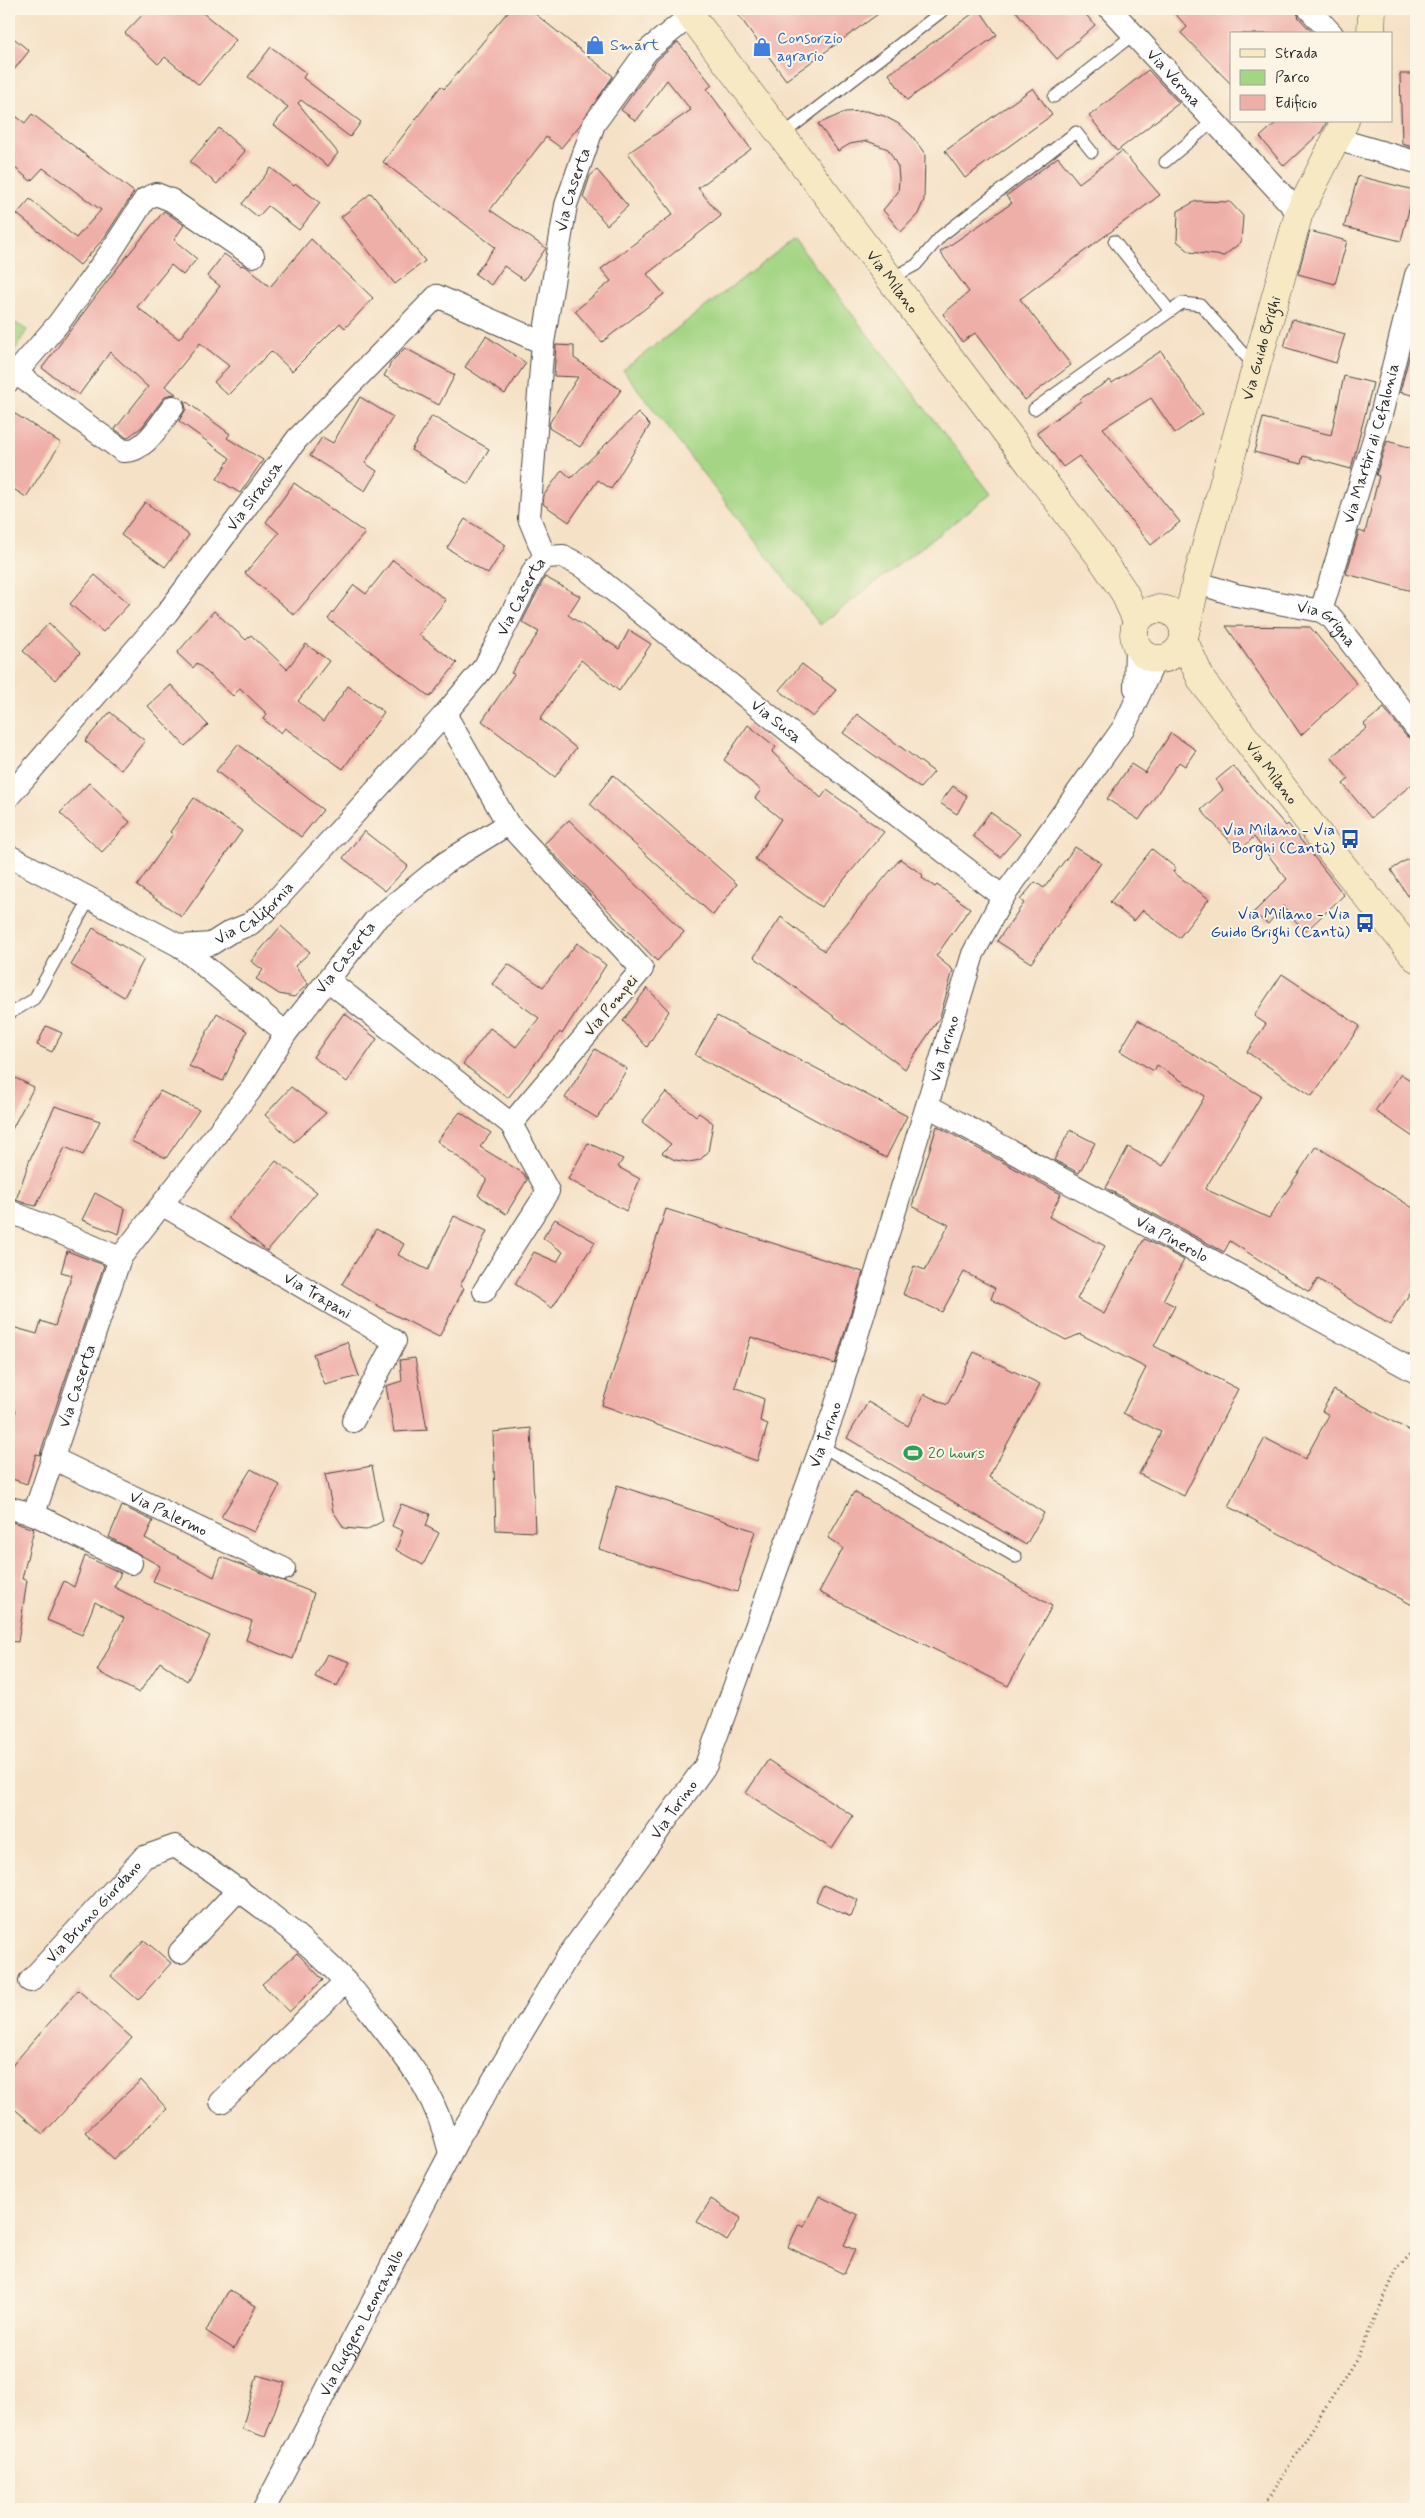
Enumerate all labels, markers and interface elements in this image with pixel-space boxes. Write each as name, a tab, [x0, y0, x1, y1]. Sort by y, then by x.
place label: Consorzio agrario	[777, 28, 843, 67]
legend	[1230, 32, 1392, 122]
shop icon: Smart	[584, 34, 606, 56]
place label: Smart	[610, 35, 660, 56]
shop icon: Consorzio agrario	[751, 36, 773, 58]
street label: Via Verona	[1142, 44, 1206, 112]
text: Strada	[1275, 44, 1318, 64]
text: Parco	[1275, 68, 1309, 88]
text: Edificio	[1275, 94, 1317, 114]
street label: Via Caserta	[551, 145, 595, 233]
street label: Via Milano	[861, 246, 923, 318]
street label: Via Guido Brighi	[1237, 293, 1286, 403]
street label: Via Martiri di Cefalonia	[1338, 361, 1404, 526]
street label: Via Siracusa	[221, 456, 288, 535]
street label: Via Caserta	[492, 552, 551, 639]
street label: Via Grigna	[1295, 596, 1361, 652]
street label: Via Susa	[746, 694, 806, 748]
street label: Via Milano	[1241, 737, 1303, 809]
place label: Via Milano - Via Borghi (Cantù)	[1223, 820, 1335, 860]
bus stop icon: Via Milano - Via Borghi (Cantù)	[1339, 828, 1361, 850]
street label: Via California	[211, 877, 299, 950]
place label: Via Milano - Via Guido Brighi (Cantù)	[1210, 904, 1350, 944]
bus stop icon: Via Milano - Via Guido Brighi (Cantù)	[1354, 912, 1376, 934]
street label: Via Caserta	[310, 917, 381, 998]
street label: Via Pompei	[579, 971, 643, 1041]
street label: Via Torino	[924, 1013, 964, 1085]
street label: Via Pinerolo	[1132, 1211, 1212, 1267]
street label: Via Trapani	[280, 1267, 355, 1324]
street label: Via Caserta	[53, 1341, 101, 1430]
street label: Via Torino	[804, 1399, 847, 1471]
sports icon: 20 hours	[902, 1442, 924, 1464]
place label: 20 hours	[928, 1443, 985, 1464]
street label: Via Palermo	[126, 1486, 211, 1541]
street label: Via Torino	[645, 1776, 702, 1844]
street label: Via Bruno Giordano	[41, 1856, 146, 1968]
street label: Via Ruggero Leoncavallo	[314, 2246, 409, 2400]

